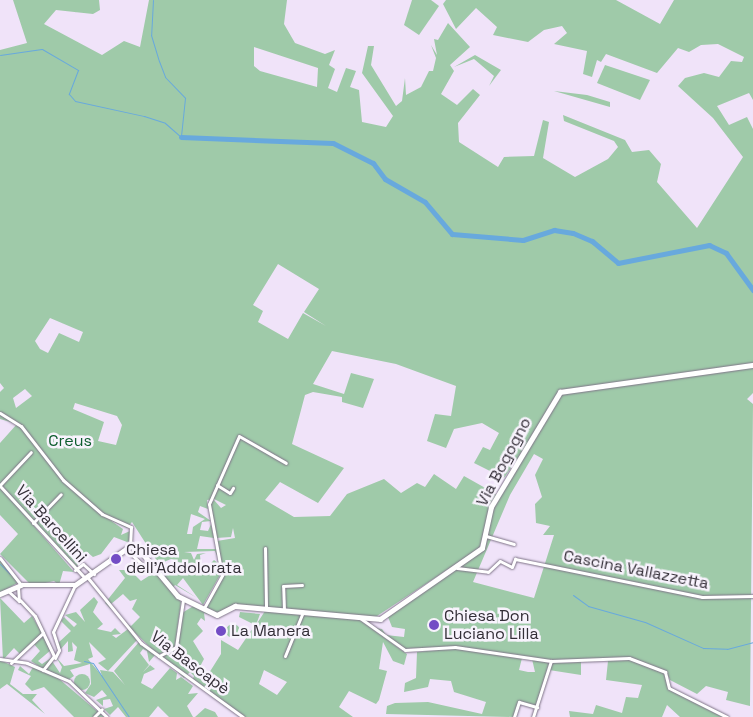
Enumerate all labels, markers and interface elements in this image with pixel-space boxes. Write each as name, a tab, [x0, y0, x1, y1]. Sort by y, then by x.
street label: Via Bogogno	[473, 414, 535, 510]
park label: Creus	[48, 431, 92, 451]
street label: Via Barcellini	[11, 481, 91, 567]
place label: Chiesa dell'Addolorata	[126, 540, 242, 578]
street label: Cascina Vallazzetta	[562, 546, 710, 594]
marker: Chiesa dell'Addolorata	[110, 553, 122, 565]
place label: Chiesa Don Luciano Lilla	[444, 606, 539, 644]
marker: Chiesa Don Luciano Lilla	[428, 619, 440, 631]
place label: La Manera	[231, 621, 310, 641]
marker: La Manera	[215, 625, 227, 637]
street label: Via Bascapè	[147, 627, 233, 699]

